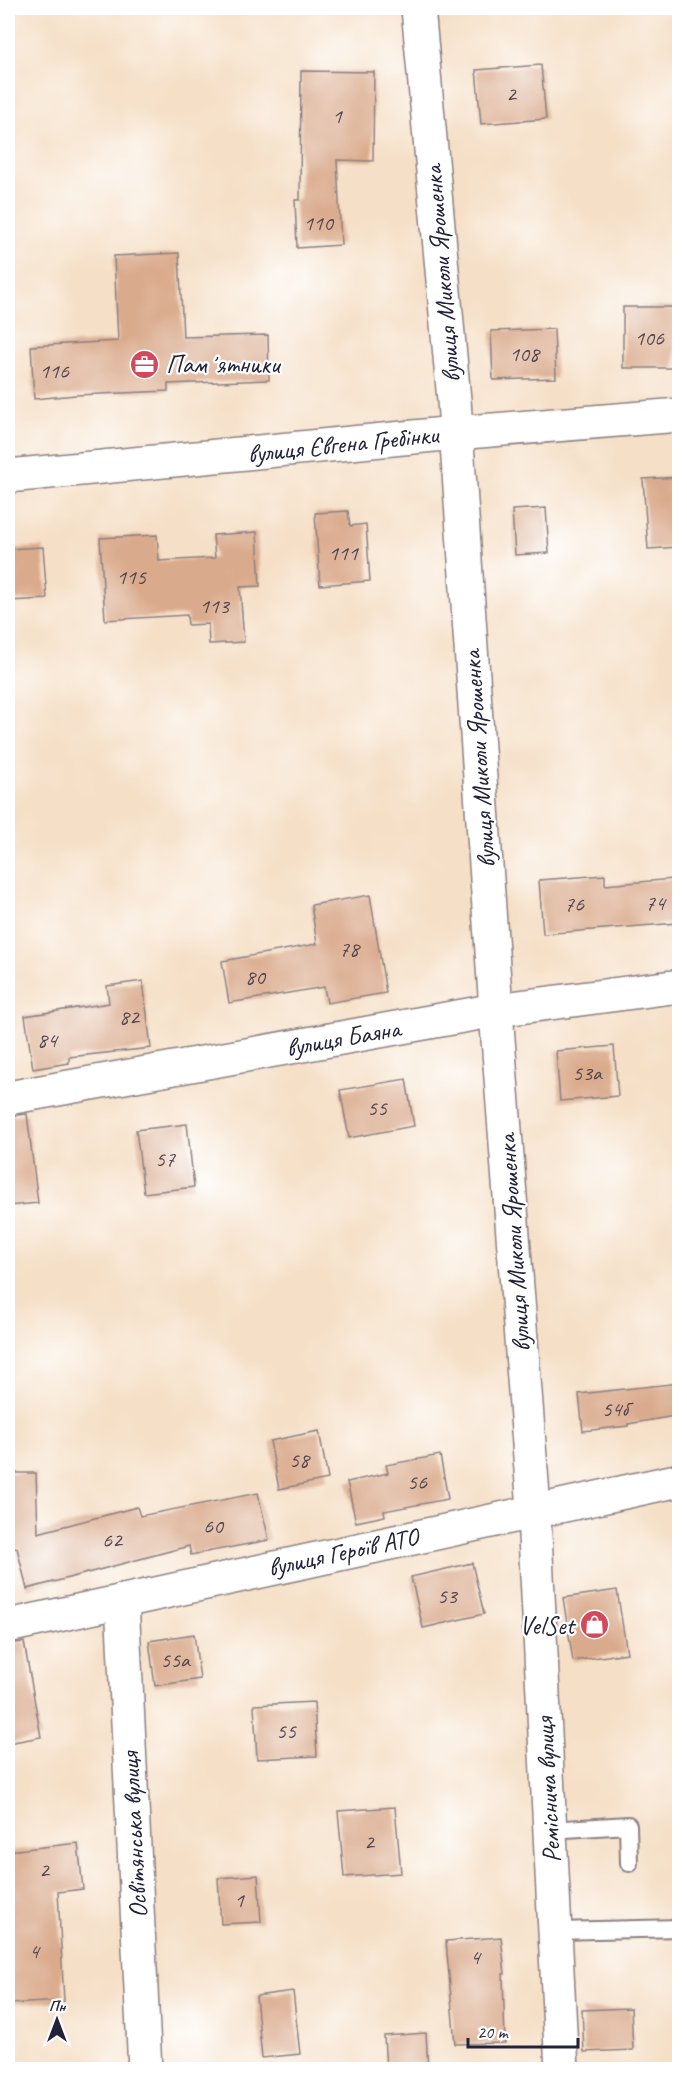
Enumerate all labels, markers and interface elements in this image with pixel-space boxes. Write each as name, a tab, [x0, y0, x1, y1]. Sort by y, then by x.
house number: 2	[506, 80, 518, 108]
house number: 1	[332, 102, 343, 130]
street label: вулиця Миколи Ярошенка	[416, 162, 468, 384]
house number: 110	[303, 209, 335, 237]
house number: 106	[634, 324, 665, 352]
house number: 108	[509, 340, 541, 368]
office icon: Памʼятники	[129, 348, 161, 380]
place label: Памʼятники	[166, 348, 282, 381]
house number: 116	[39, 357, 70, 385]
street label: вулиця Євгена Гребінки	[246, 417, 441, 470]
house number: 111	[328, 539, 359, 567]
house number: 115	[116, 563, 147, 591]
house number: 113	[199, 592, 231, 620]
street label: вулиця Миколи Ярошенка	[455, 647, 503, 869]
house number: 74	[645, 889, 667, 917]
house number: 76	[564, 890, 585, 918]
house number: 78	[339, 935, 361, 963]
house number: 80	[245, 963, 267, 991]
house number: 82	[119, 1003, 141, 1031]
street label: вулиця Баяна	[283, 1011, 405, 1064]
house number: 84	[37, 1026, 59, 1054]
house number: 53а	[572, 1059, 603, 1087]
house number: 55	[367, 1094, 388, 1122]
street label: вулиця Миколи Ярошенка	[490, 1131, 538, 1353]
house number: 57	[155, 1145, 176, 1173]
house number: 54б	[602, 1395, 635, 1423]
house number: 58	[289, 1446, 311, 1474]
house number: 56	[407, 1468, 428, 1496]
house number: 60	[203, 1512, 225, 1540]
street label: вулиця Героїв АТО	[265, 1519, 424, 1584]
house number: 62	[102, 1526, 124, 1554]
house number: 53	[437, 1582, 459, 1610]
place label: VelSet	[519, 1609, 576, 1642]
shop icon: VelSet	[579, 1609, 611, 1641]
house number: 55а	[160, 1646, 191, 1674]
street label: Реміснича вулиця	[528, 1715, 568, 1863]
house number: 55	[276, 1717, 297, 1745]
street label: Освітянська вулиця	[113, 1749, 155, 1919]
house number: 2	[364, 1828, 376, 1856]
house number: 2	[39, 1856, 51, 1884]
house number: 1	[234, 1886, 245, 1914]
house number: 4	[29, 1937, 41, 1965]
house number: 4	[470, 1943, 482, 1971]
north arrow	[27, 1990, 87, 2050]
text: Пн	[49, 1996, 66, 2016]
scale bar	[468, 2011, 578, 2049]
text: 20 m	[477, 2021, 510, 2043]

